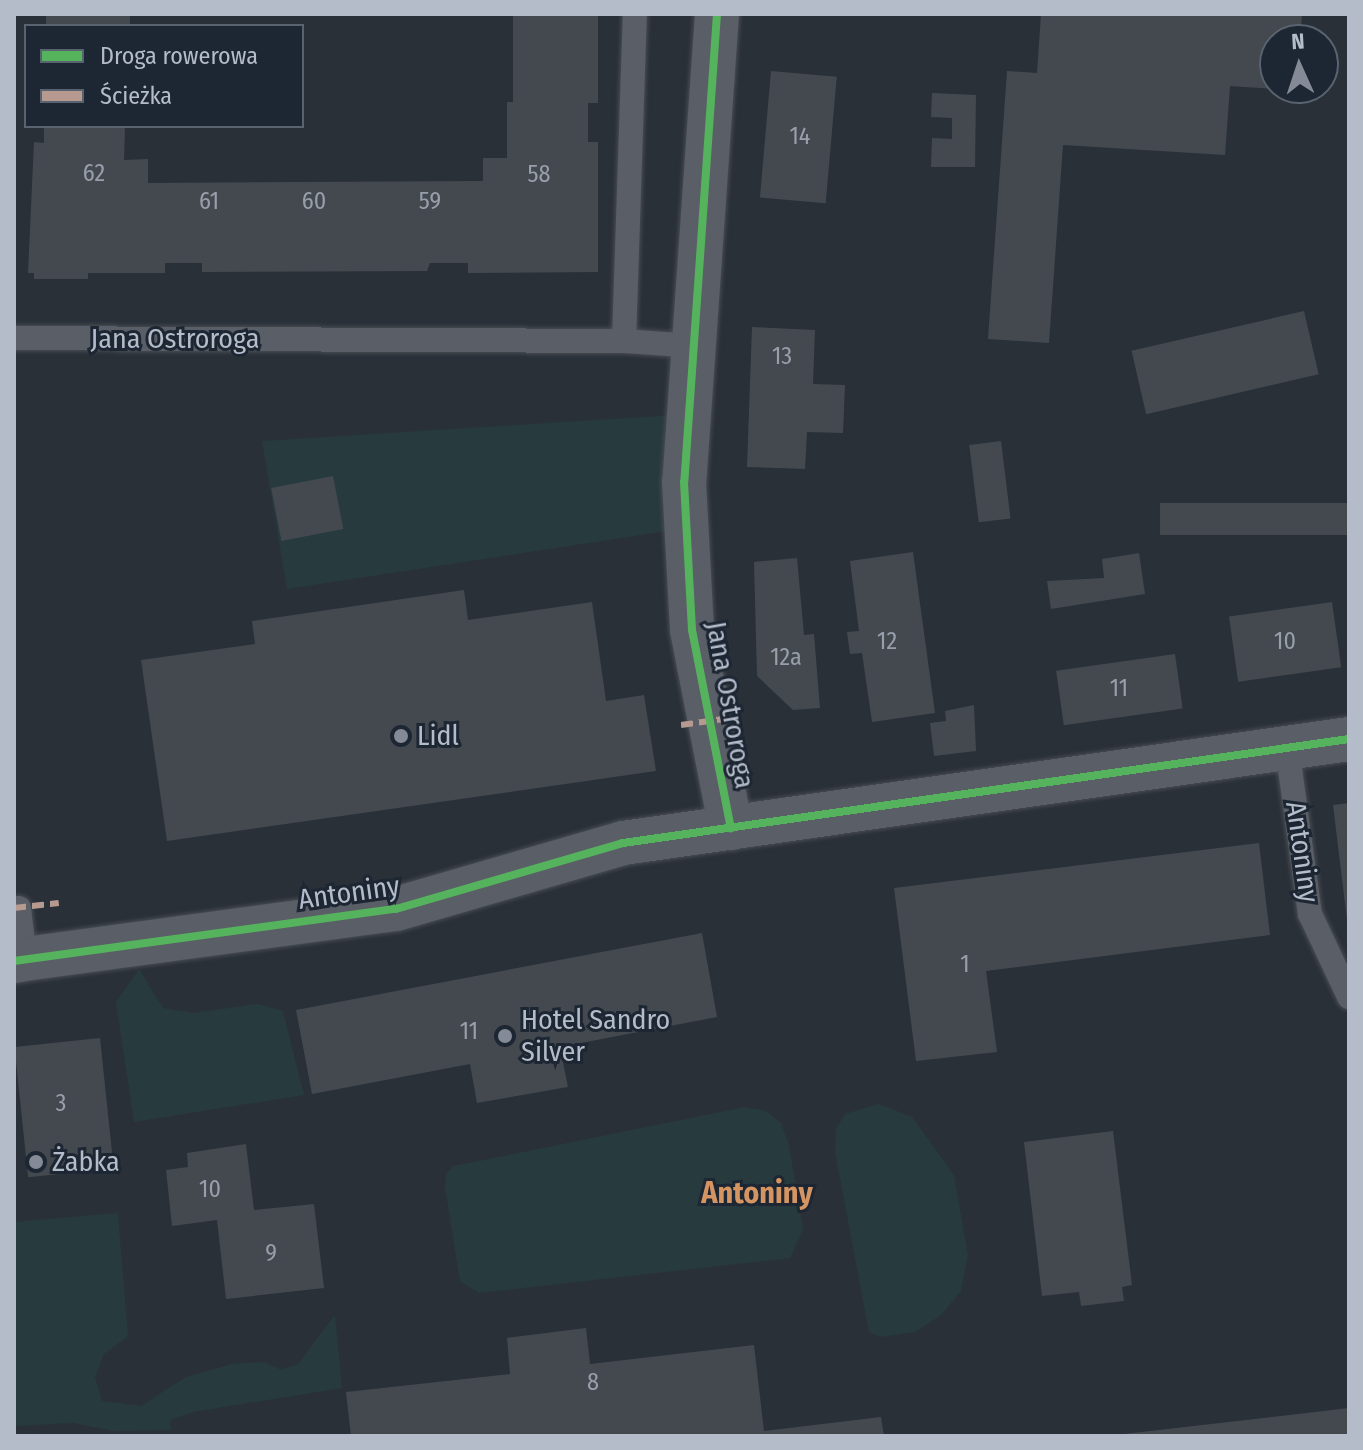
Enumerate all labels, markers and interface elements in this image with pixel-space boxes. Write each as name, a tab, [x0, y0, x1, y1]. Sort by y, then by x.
legend	[24, 24, 304, 128]
north arrow	[1259, 24, 1339, 104]
text: N	[1291, 28, 1305, 55]
text: Droga rowerowa	[100, 42, 258, 70]
text: Ścieżka	[100, 82, 172, 110]
house number: 14	[790, 123, 810, 151]
house number: 62	[83, 160, 105, 188]
house number: 58	[527, 161, 551, 189]
house number: 61	[199, 188, 219, 216]
house number: 60	[302, 188, 326, 216]
house number: 59	[419, 188, 441, 216]
street label: Jana Ostroroga	[91, 322, 259, 356]
house number: 13	[772, 343, 792, 371]
street label: Jana Ostroroga	[699, 619, 761, 791]
house number: 12	[877, 628, 897, 656]
house number: 10	[1274, 628, 1296, 656]
house number: 12a	[770, 644, 802, 672]
house number: 11	[1110, 675, 1128, 703]
place label: Lidl	[417, 719, 459, 753]
marker: Lidl	[392, 727, 410, 745]
street label: Antoniny	[1278, 799, 1326, 905]
street label: Antoniny	[296, 869, 402, 917]
house number: 1	[960, 951, 970, 979]
place label: Hotel Sandro Silver	[521, 1003, 670, 1069]
house number: 11	[460, 1018, 478, 1046]
marker: Hotel Sandro Silver	[496, 1027, 514, 1045]
house number: 3	[56, 1090, 66, 1118]
place label: Żabka	[52, 1145, 120, 1179]
marker: Żabka	[27, 1153, 45, 1171]
district label: Antoniny	[701, 1175, 813, 1211]
house number: 10	[199, 1176, 221, 1204]
house number: 9	[265, 1240, 277, 1268]
house number: 8	[587, 1369, 599, 1397]

